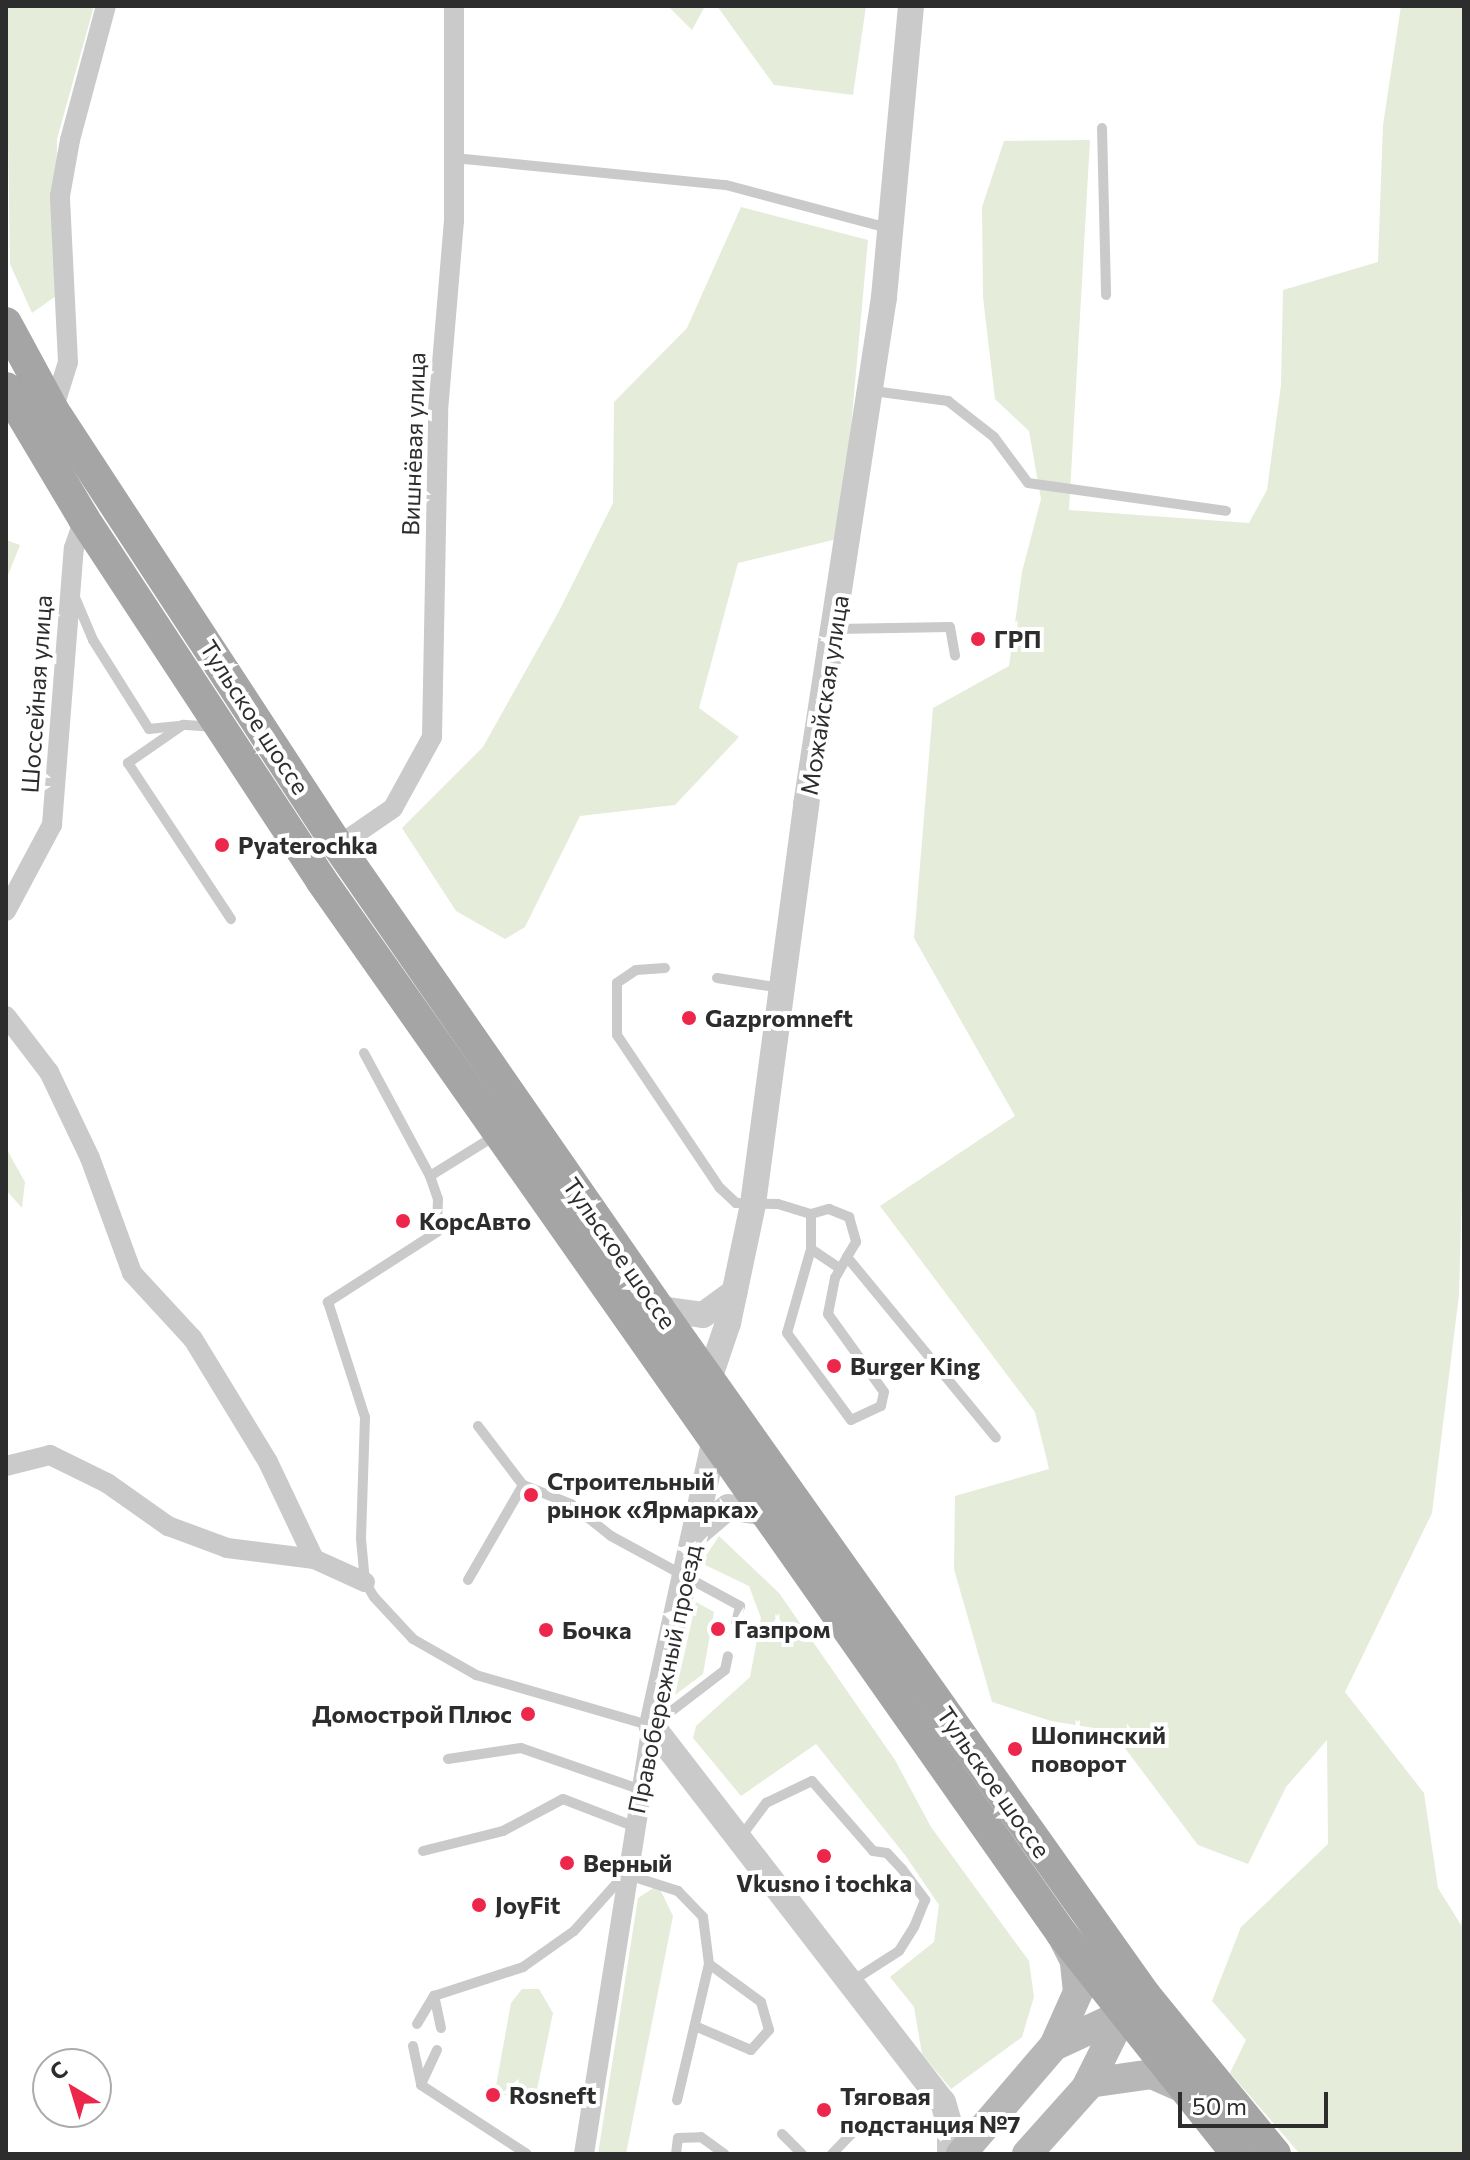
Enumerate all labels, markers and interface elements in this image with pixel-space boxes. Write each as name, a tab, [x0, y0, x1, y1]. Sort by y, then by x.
street label: Вишнёвая улица	[395, 352, 431, 536]
street label: Можайская улица	[794, 593, 854, 797]
street label: Шоссейная улица	[15, 594, 57, 794]
place label: ГРП	[994, 625, 1041, 653]
marker: ГРП	[969, 630, 987, 648]
street label: Тульское шоссе	[194, 634, 316, 800]
place label: Pyaterochka	[238, 831, 378, 859]
marker: Pyaterochka	[213, 836, 231, 854]
place label: Gazpromneft	[705, 1004, 853, 1032]
marker: Gazpromneft	[680, 1009, 698, 1027]
street label: Тульское шоссе	[557, 1172, 683, 1334]
place label: КорсАвто	[419, 1207, 531, 1235]
marker: КорсАвто	[394, 1212, 412, 1230]
place label: Burger King	[850, 1352, 980, 1380]
marker: Burger King	[825, 1357, 843, 1375]
place label: Строительный рынок «Ярмарка»	[547, 1467, 759, 1523]
marker: Строительный рынок «Ярмарка»	[522, 1486, 540, 1504]
street label: Правобережный проезд	[621, 1542, 707, 1816]
place label: Газпром	[734, 1615, 830, 1643]
place label: Бочка	[562, 1616, 631, 1644]
marker: Газпром	[709, 1620, 727, 1638]
marker: Бочка	[537, 1621, 555, 1639]
place label: Домострой Плюс	[312, 1700, 512, 1728]
street label: Тульское шоссе	[931, 1701, 1057, 1863]
marker: Домострой Плюс	[519, 1705, 537, 1723]
place label: Шопинский поворот	[1031, 1721, 1166, 1777]
marker: Шопинский поворот	[1006, 1740, 1024, 1758]
marker: Vkusno i tochka	[815, 1847, 833, 1865]
place label: Верный	[583, 1849, 672, 1877]
marker: Верный	[558, 1854, 576, 1872]
place label: Vkusno i tochka	[736, 1869, 912, 1897]
place label: JoyFit	[495, 1891, 560, 1919]
marker: JoyFit	[470, 1896, 488, 1914]
north arrow	[32, 2048, 112, 2128]
text: С	[44, 2055, 72, 2086]
scale bar	[1182, 2076, 1332, 2126]
place label: Rosneft	[509, 2081, 596, 2109]
place label: Тяговая подстанция №7	[840, 2082, 1020, 2138]
marker: Rosneft	[484, 2086, 502, 2104]
text: 50 m	[1192, 2091, 1247, 2120]
marker: Тяговая подстанция №7	[815, 2101, 833, 2119]

